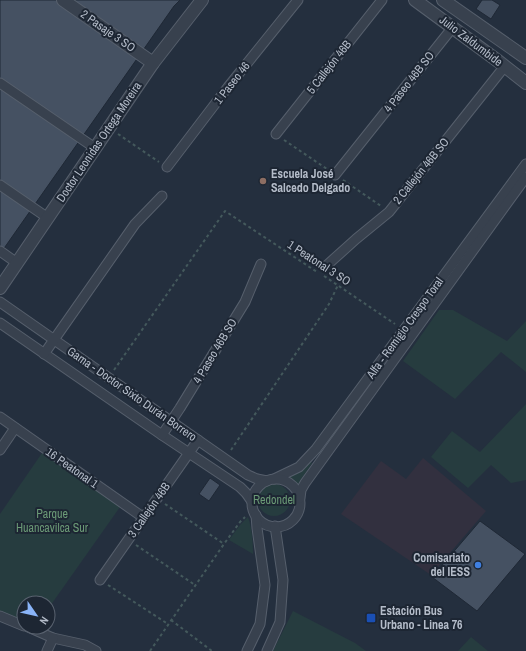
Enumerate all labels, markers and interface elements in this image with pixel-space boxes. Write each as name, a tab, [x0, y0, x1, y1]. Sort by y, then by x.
street label: 2 Pasaje 3 SO	[77, 6, 139, 56]
street label: Julio Zaldumbide	[436, 12, 506, 70]
street label: 5 Callejón 46B	[303, 37, 355, 97]
street label: 4 Paseo 46B SO	[380, 48, 438, 116]
street label: 1 Paseo 46	[210, 58, 254, 108]
street label: Doctor Leonidas Ortega Moreira	[53, 78, 146, 205]
street label: 2 Callejón 46B SO	[389, 134, 453, 207]
place label: Escuela José Salcedo Delgado	[271, 166, 350, 196]
marker: Escuela José Salcedo Delgado	[258, 176, 268, 186]
street label: 1 Peatonal 3 SO	[284, 237, 354, 290]
street label: Alfa - Remigio Crespo Toral	[362, 274, 447, 383]
street label: 4 Paseo 46B SO	[189, 315, 241, 387]
street label: Gama - Doctor Sixto Durán Borrero	[64, 343, 200, 445]
street label: 16 Peatonal 1	[43, 444, 102, 492]
street label: 3 Callejón 46B	[124, 479, 174, 541]
park label: Redondel	[253, 492, 295, 508]
park label: Parque Huancavilca Sur	[16, 506, 89, 536]
place label: Comisariato del IESS	[413, 550, 470, 580]
marker: Comisariato del IESS	[473, 560, 483, 570]
north arrow	[16, 595, 56, 635]
place label: Estación Bus Urbano - Linea 76	[380, 603, 463, 633]
marker: Estación Bus Urbano - Linea 76	[365, 612, 377, 624]
text: N	[37, 614, 52, 627]

